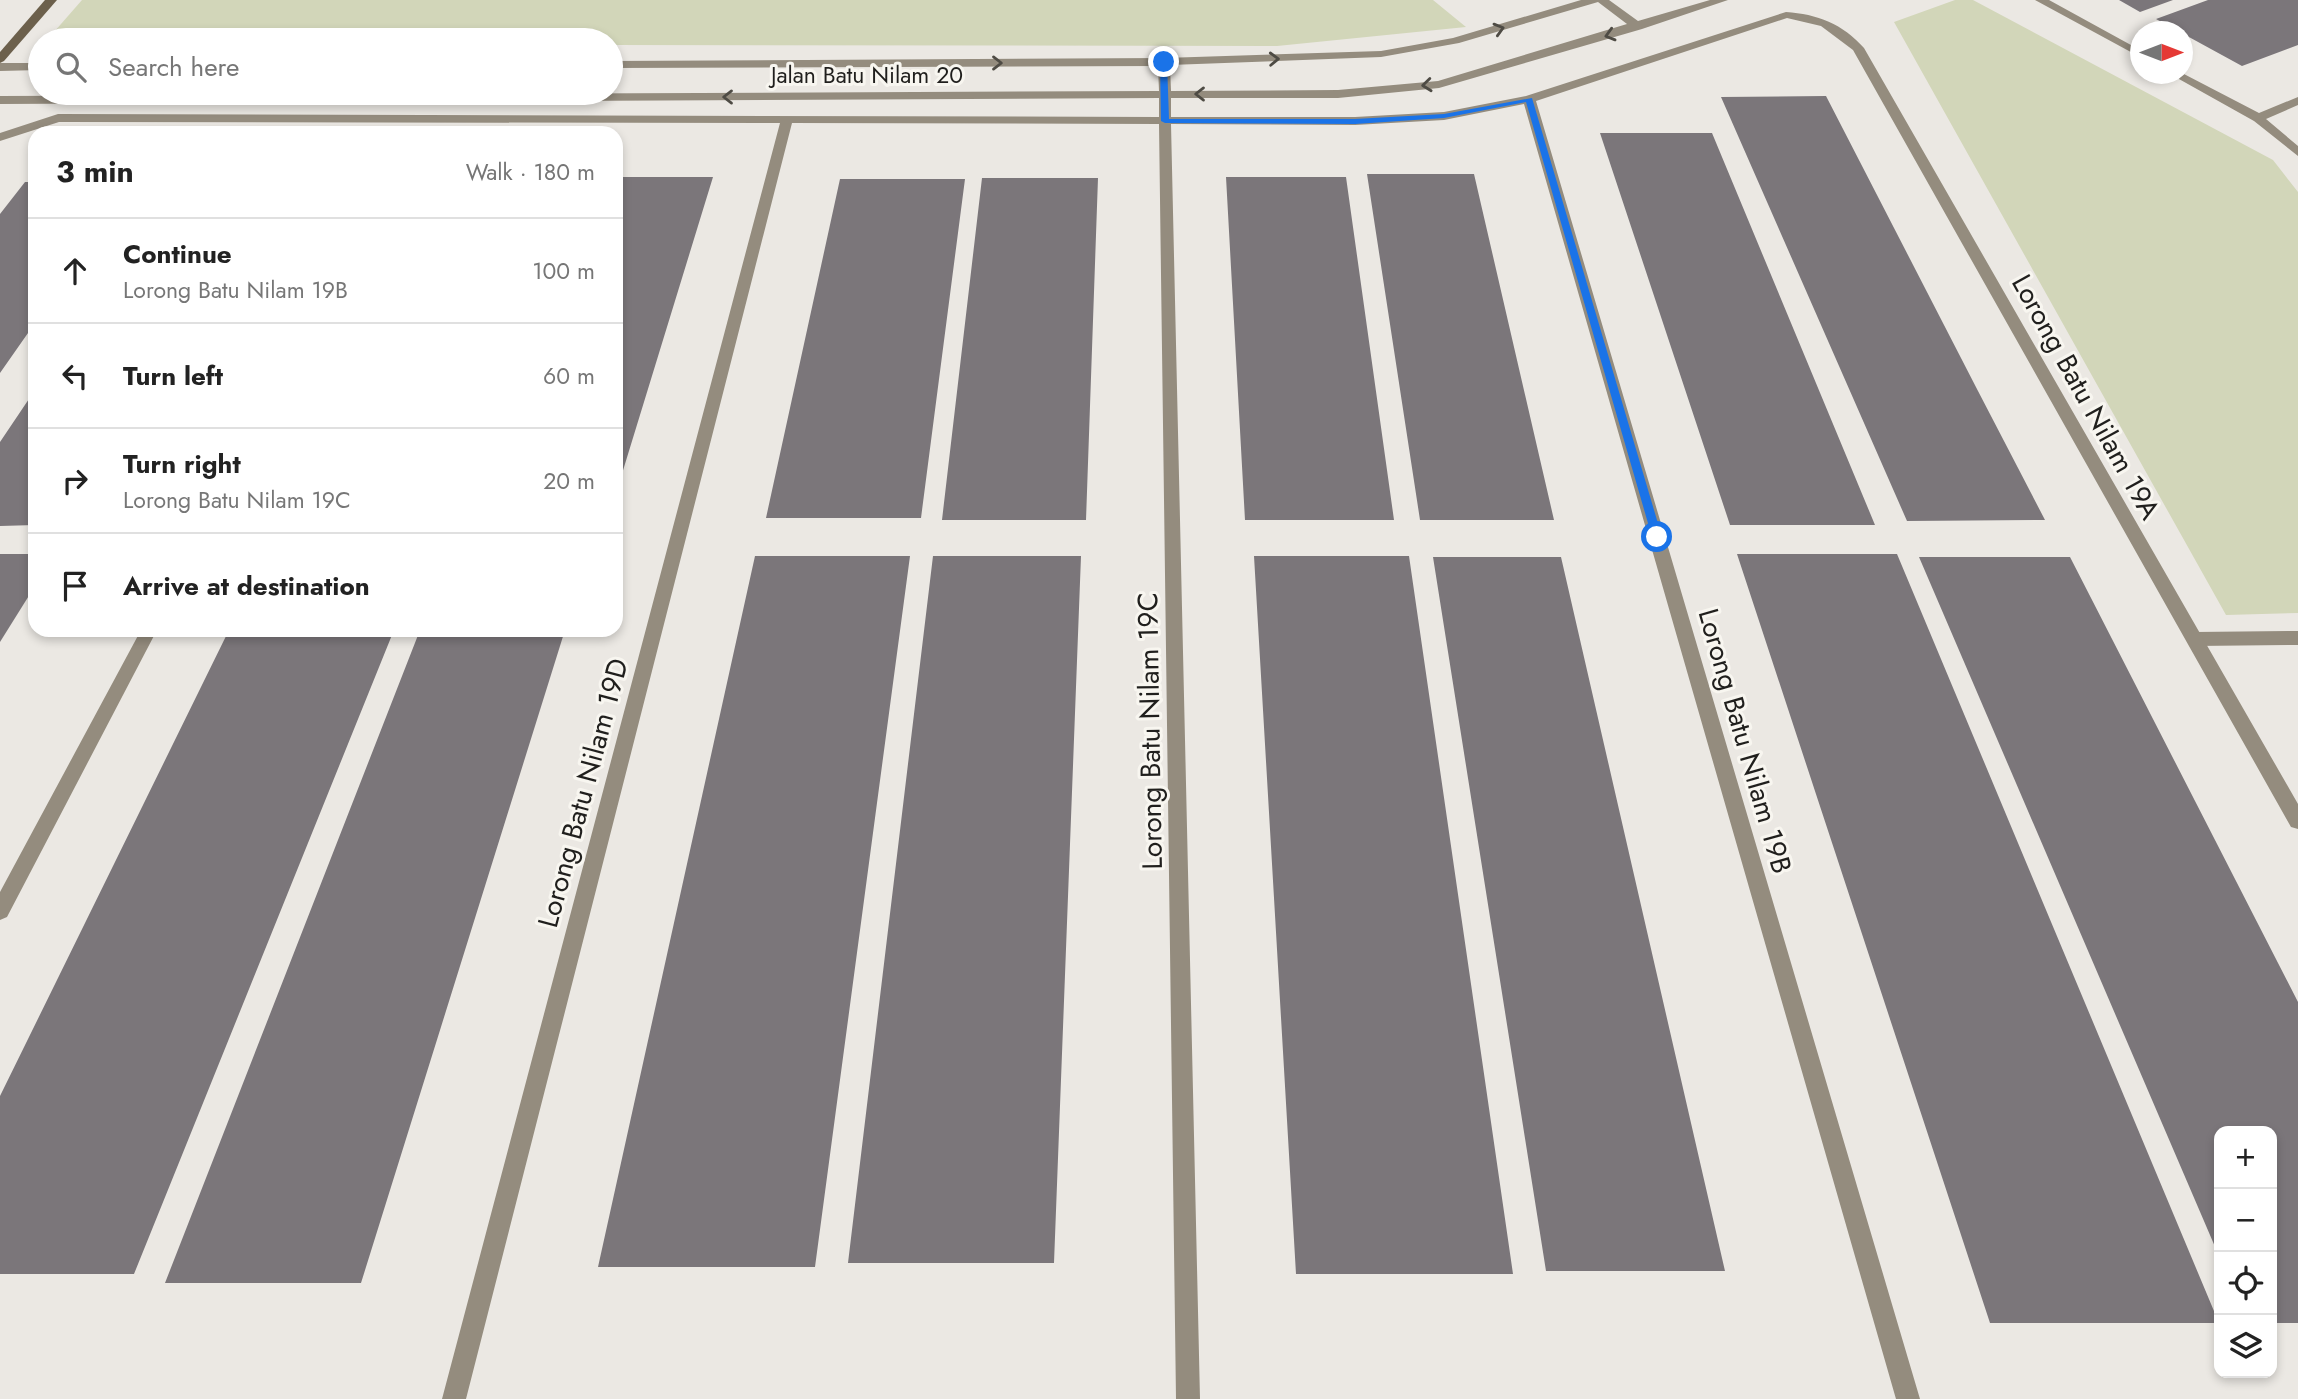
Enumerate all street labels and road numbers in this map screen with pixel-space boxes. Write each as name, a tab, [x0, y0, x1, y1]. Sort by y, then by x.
street label: Jalan Batu Nilam 20	[768, 58, 963, 92]
street label: Lorong Batu Nilam 19A	[2001, 267, 2171, 528]
street label: Lorong Batu Nilam 19C	[1127, 592, 1173, 870]
street label: Lorong Batu Nilam 19B	[1688, 604, 1802, 878]
street label: Lorong Batu Nilam 19D	[527, 654, 639, 932]

